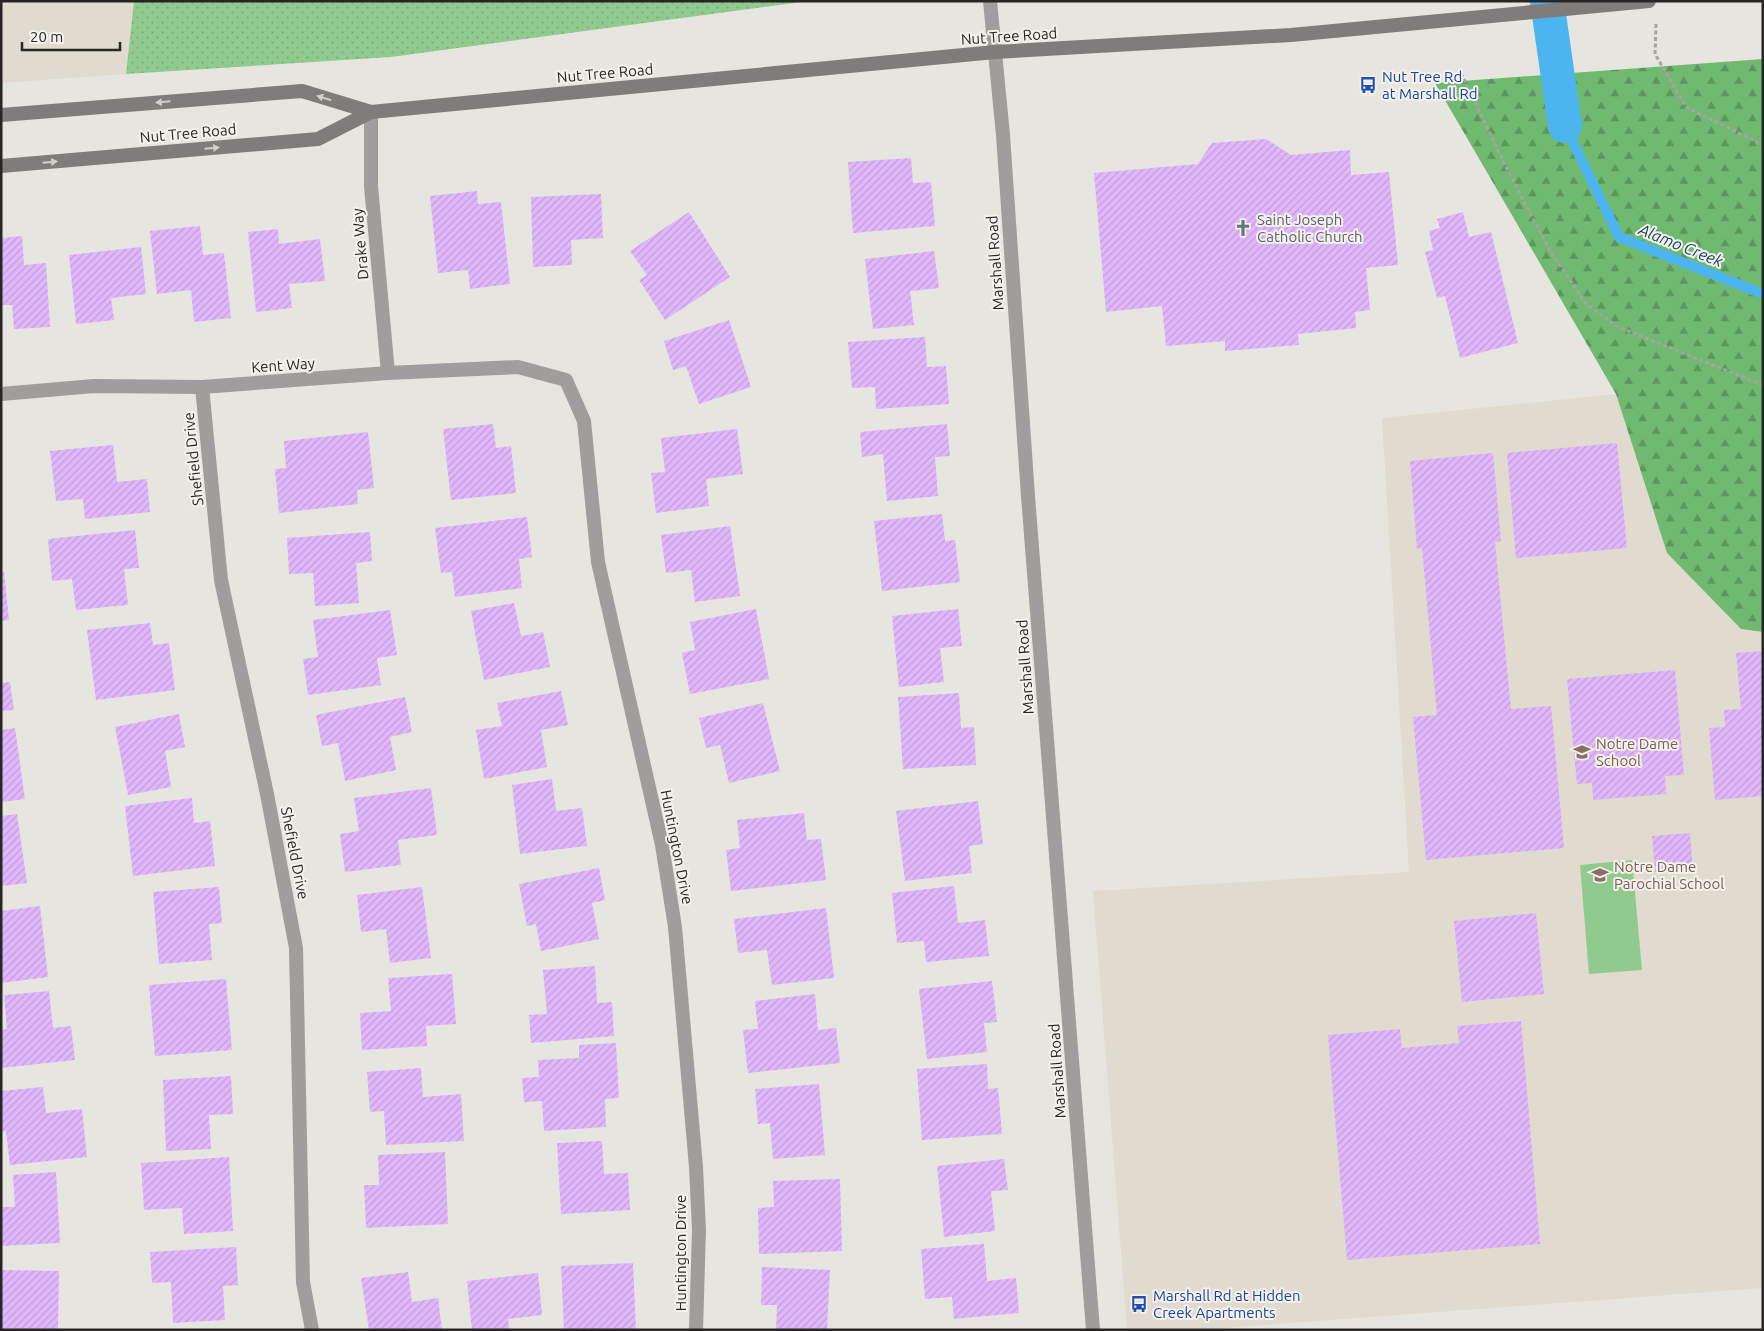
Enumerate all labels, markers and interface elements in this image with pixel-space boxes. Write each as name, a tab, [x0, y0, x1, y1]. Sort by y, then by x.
scale bar	[22, 20, 120, 52]
street label: Nut Tree Road	[960, 24, 1058, 48]
text: 20 m	[30, 28, 63, 45]
street label: Nut Tree Road	[556, 60, 654, 86]
place label: Nut Tree Rd at Marshall Rd	[1382, 68, 1478, 102]
bus stop icon: Nut Tree Rd at Marshall Rd	[1358, 75, 1378, 95]
one-way arrow	[317, 93, 332, 101]
one-way arrow	[155, 99, 171, 107]
street label: Nut Tree Road	[139, 120, 237, 146]
one-way arrow	[204, 143, 220, 151]
one-way arrow	[42, 157, 58, 165]
street label: Drake Way	[348, 208, 372, 280]
place label: Saint Joseph Catholic Church	[1257, 211, 1363, 245]
street label: Marshall Road	[983, 215, 1007, 311]
church icon: Saint Joseph Catholic Church	[1233, 218, 1253, 238]
water label: Alamo Creek	[1635, 220, 1726, 270]
street label: Kent Way	[251, 354, 315, 376]
street label: Shefield Drive	[180, 411, 206, 507]
street label: Marshall Road	[1013, 619, 1037, 715]
place label: Notre Dame School	[1596, 735, 1678, 769]
school or university icon: Notre Dame School	[1572, 742, 1592, 762]
street label: Huntington Drive	[658, 788, 696, 906]
street label: Shefield Drive	[278, 805, 312, 901]
place label: Notre Dame Parochial School	[1614, 858, 1724, 892]
school or university icon: Notre Dame Parochial School	[1590, 865, 1610, 885]
street label: Marshall Road	[1045, 1023, 1069, 1119]
street label: Huntington Drive	[672, 1195, 689, 1311]
place label: Marshall Rd at Hidden Creek Apartments	[1153, 1287, 1301, 1321]
bus stop icon: Marshall Rd at Hidden Creek Apartments	[1129, 1294, 1149, 1314]

